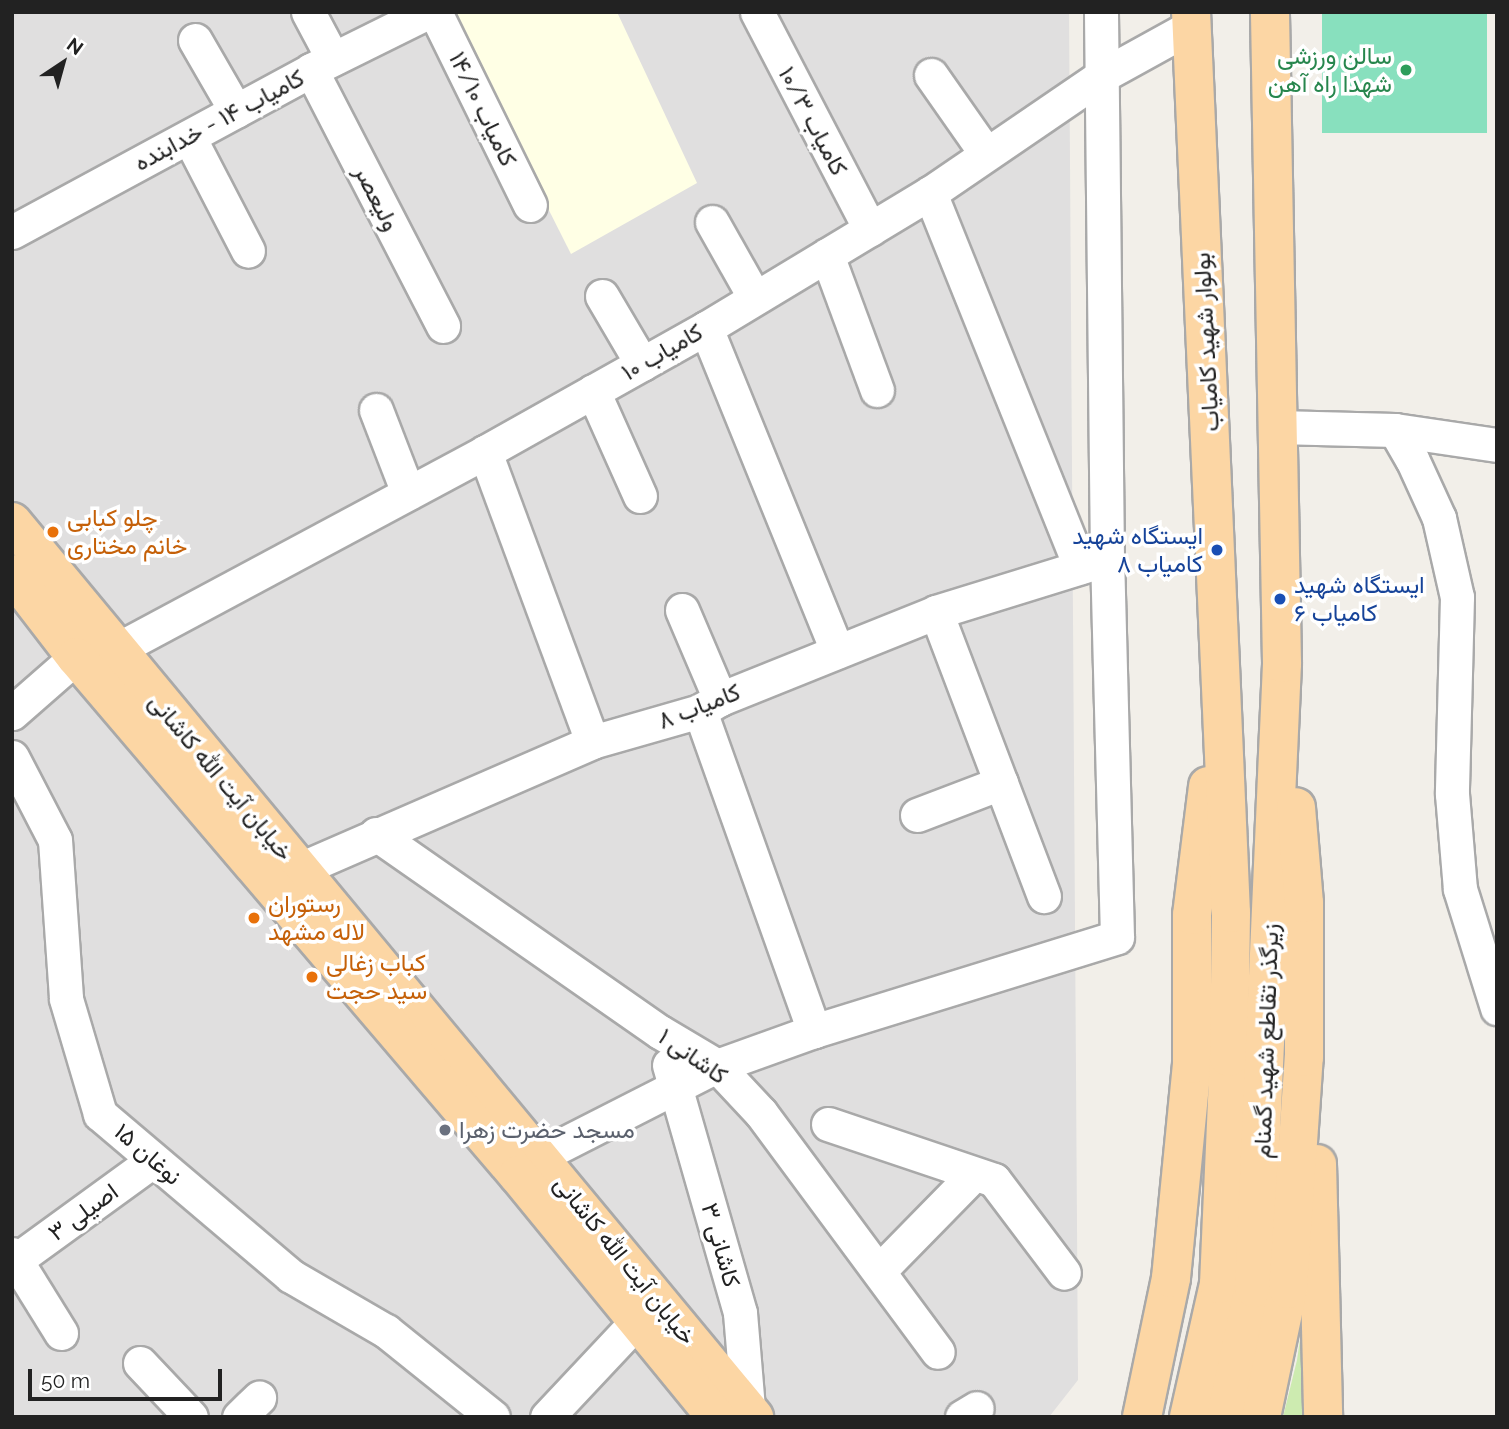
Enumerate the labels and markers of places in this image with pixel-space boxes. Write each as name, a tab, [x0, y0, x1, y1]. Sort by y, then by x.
place label: سالن ورزشی شهدا راه آهن	[1268, 42, 1392, 98]
marker: سالن ورزشی شهدا راه آهن	[1398, 62, 1414, 78]
place label: چلو کبابی خانم مختاری	[67, 504, 187, 560]
place label: ایستگاه شهید کامیاب ۸	[1072, 522, 1203, 578]
marker: چلو کبابی خانم مختاری	[45, 524, 61, 540]
marker: ایستگاه شهید کامیاب ۸	[1209, 542, 1225, 558]
place label: ایستگاه شهید کامیاب ۶	[1294, 571, 1425, 627]
marker: ایستگاه شهید کامیاب ۶	[1272, 591, 1288, 607]
place label: رستوران لاله مشهد	[268, 890, 365, 946]
marker: رستوران لاله مشهد	[246, 910, 262, 926]
place label: کباب زغالی سید حجت	[326, 949, 427, 1005]
marker: کباب زغالی سید حجت	[304, 969, 320, 985]
place label: مسجد حضرت زهرا	[459, 1116, 635, 1144]
marker: مسجد حضرت زهرا	[437, 1122, 453, 1138]

